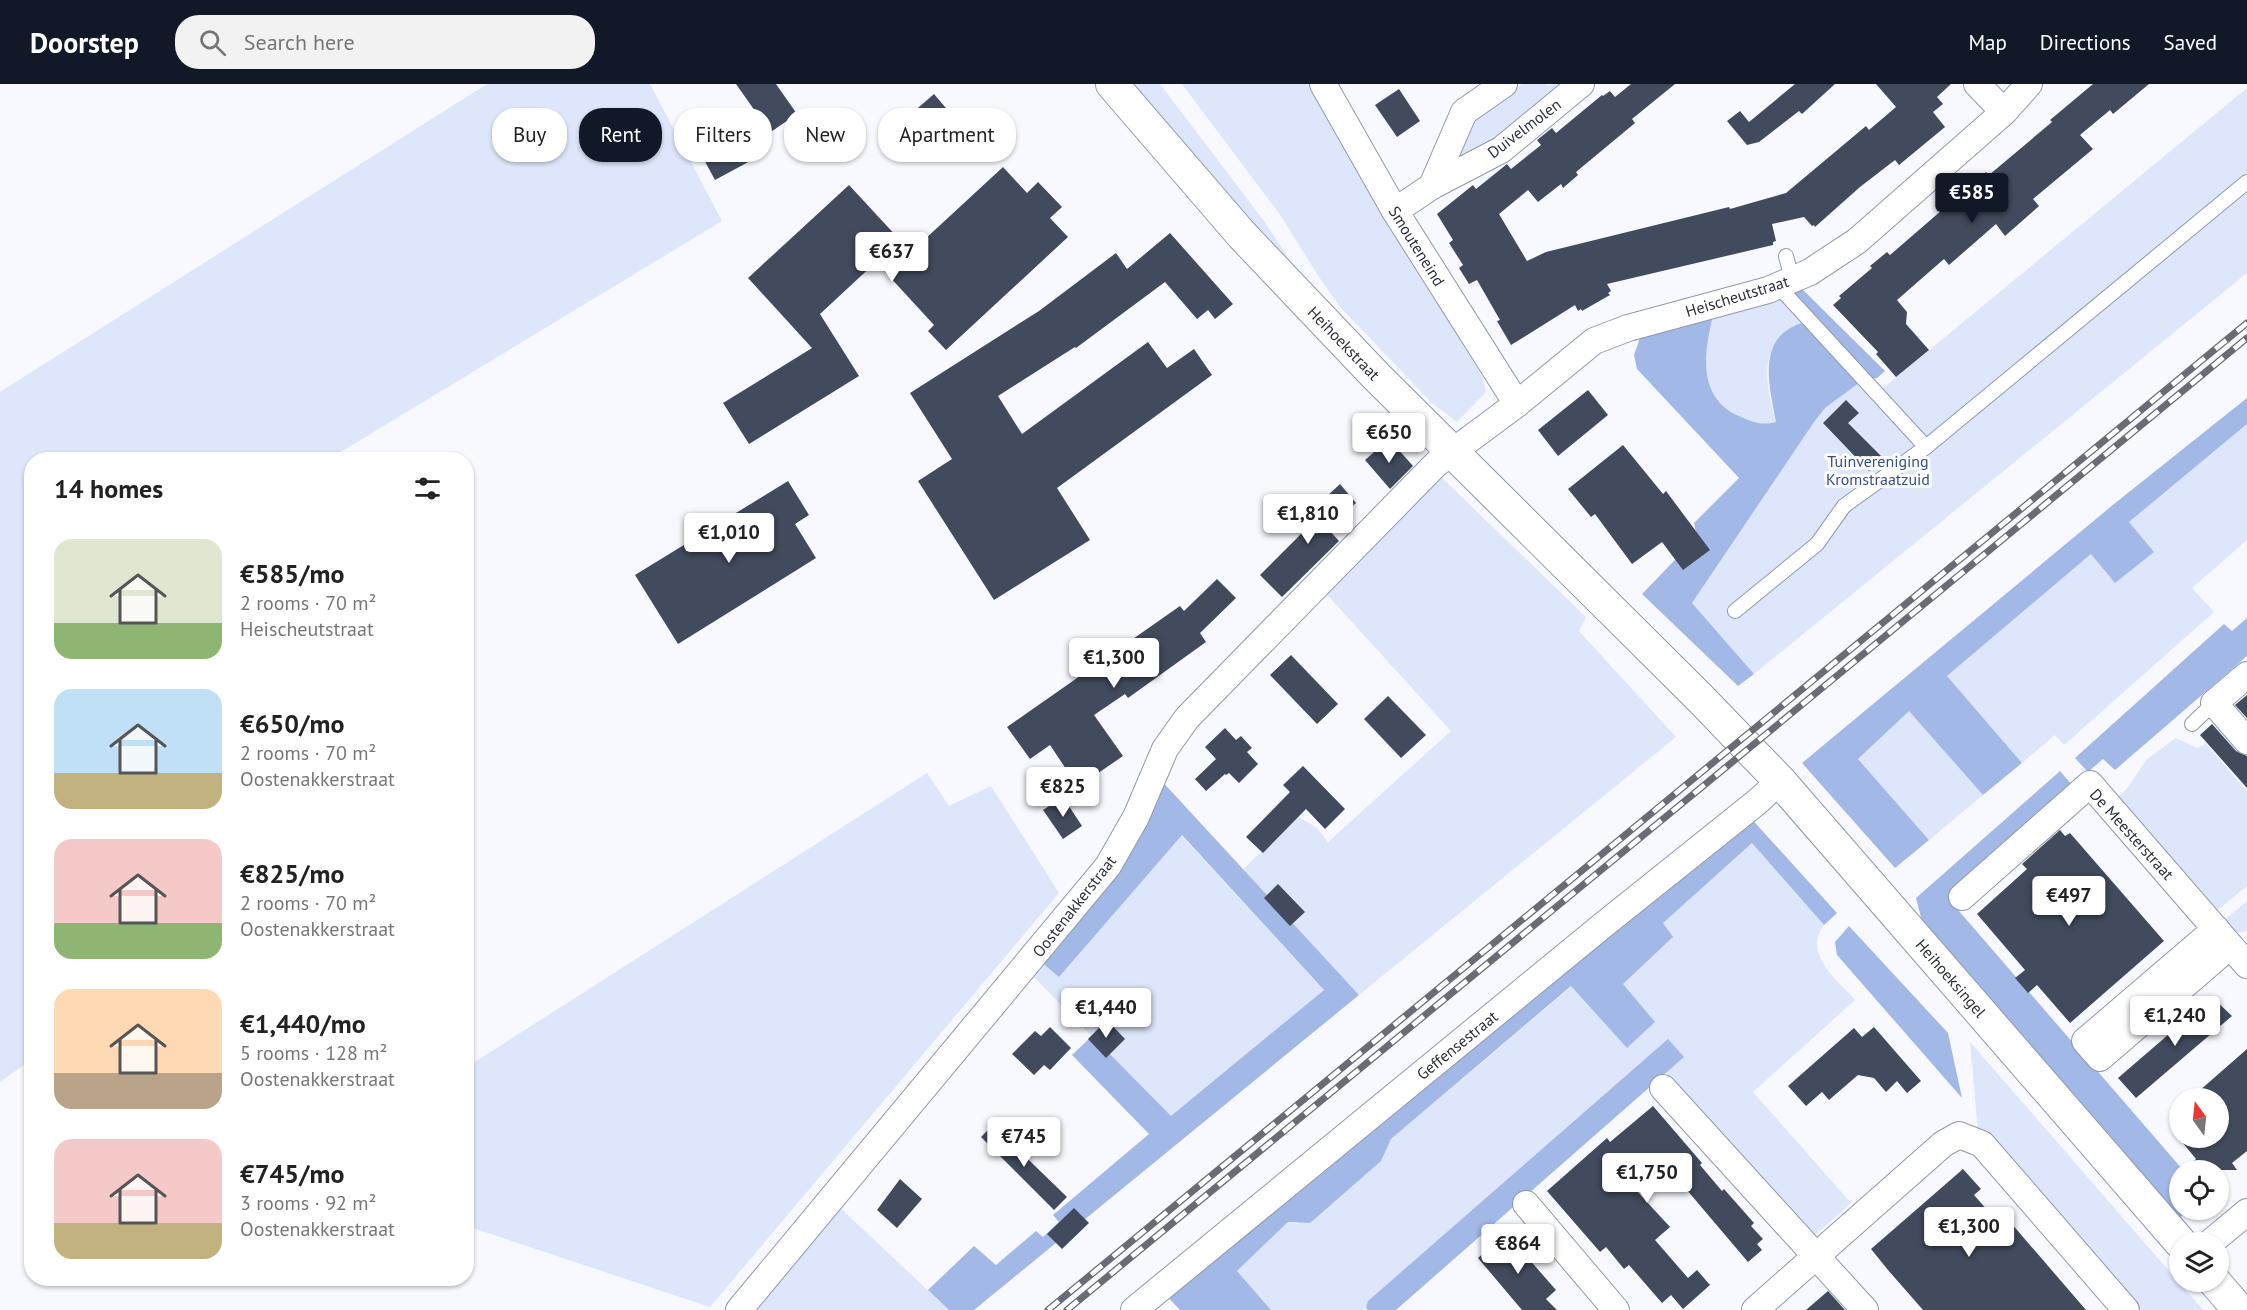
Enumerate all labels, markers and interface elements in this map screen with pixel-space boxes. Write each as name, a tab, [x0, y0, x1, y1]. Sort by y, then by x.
search box	[175, 15, 595, 69]
text: Doorstep	[30, 24, 139, 61]
icon: search	[196, 26, 229, 59]
text: Search here	[244, 28, 355, 56]
text: Map	[1968, 29, 2007, 56]
text: Directions	[2040, 29, 2131, 56]
text: Saved	[2164, 29, 2217, 56]
street label: Duivelmolen	[1483, 94, 1565, 162]
chip: Buy	[492, 108, 567, 162]
chip: Rent	[579, 108, 662, 162]
chip: Filters	[674, 108, 772, 162]
chip: New	[784, 108, 866, 162]
chip: Apartment	[878, 108, 1016, 162]
pin: €585	[1936, 173, 2008, 224]
text: €585	[1949, 179, 1995, 205]
street label: Smouteneind	[1385, 202, 1449, 290]
pin: €637	[856, 232, 928, 283]
text: €637	[869, 238, 915, 264]
street label: Heischeutstraat	[1683, 271, 1792, 321]
street label: Heihoekstraat	[1304, 302, 1385, 385]
pin: €650	[1353, 413, 1425, 464]
text: €650	[1366, 419, 1412, 445]
park label: Tuinvereniging Kromstraatzuid	[1826, 451, 1930, 489]
text: 14 homes	[54, 472, 163, 505]
icon: filters	[411, 472, 444, 505]
pin: €1,810	[1259, 494, 1357, 545]
text: €1,810	[1277, 500, 1339, 526]
pin: €1,010	[680, 513, 778, 564]
text: €1,010	[698, 519, 760, 545]
text: €585/mo	[240, 557, 344, 590]
icon: home	[102, 563, 174, 635]
text: 2 rooms · 70 m²	[240, 590, 376, 616]
text: Heischeutstraat	[240, 616, 374, 642]
pin: €1,300	[1065, 638, 1163, 689]
text: €1,300	[1083, 644, 1145, 670]
text: €650/mo	[240, 707, 344, 740]
icon: home	[102, 713, 174, 785]
text: 2 rooms · 70 m²	[240, 740, 376, 766]
text: Oostenakkerstraat	[240, 766, 395, 792]
pin: €825	[1027, 767, 1099, 818]
text: €825	[1040, 773, 1086, 799]
street label: De Meesterstraat	[2086, 784, 2179, 884]
street label: Oostenakkerstraat	[1028, 851, 1120, 961]
text: €825/mo	[240, 857, 344, 890]
icon: home	[102, 863, 174, 935]
pin: €497	[2033, 876, 2105, 927]
text: €497	[2046, 882, 2092, 908]
text: 2 rooms · 70 m²	[240, 890, 376, 916]
text: Oostenakkerstraat	[240, 916, 395, 942]
street label: Heihoeksingel	[1911, 935, 1991, 1022]
pin: €1,440	[1057, 988, 1155, 1039]
text: €1,440	[1075, 994, 1137, 1020]
pin: €1,240	[2126, 996, 2224, 1047]
text: €1,240	[2144, 1002, 2206, 1028]
street label: Geffensestraat	[1412, 1006, 1502, 1084]
text: €1,440/mo	[240, 1007, 366, 1040]
icon: home	[102, 1013, 174, 1085]
text: 5 rooms · 128 m²	[240, 1040, 387, 1066]
text: Oostenakkerstraat	[240, 1066, 395, 1092]
north arrow	[2169, 1088, 2229, 1148]
map controls	[2169, 1088, 2229, 1292]
pin: €745	[988, 1117, 1060, 1168]
text: €745	[1001, 1123, 1047, 1149]
pin: €1,750	[1598, 1153, 1696, 1204]
text: €745/mo	[240, 1157, 344, 1190]
text: €1,750	[1616, 1159, 1678, 1185]
button: locate	[2169, 1160, 2229, 1220]
icon: home	[102, 1163, 174, 1235]
text: 3 rooms · 92 m²	[240, 1190, 376, 1216]
pin: €1,300	[1920, 1207, 2018, 1258]
text: €1,300	[1938, 1213, 2000, 1239]
text: Oostenakkerstraat	[240, 1216, 395, 1242]
pin: €864	[1482, 1224, 1554, 1275]
text: €864	[1495, 1230, 1541, 1256]
button: layers	[2169, 1232, 2229, 1292]

